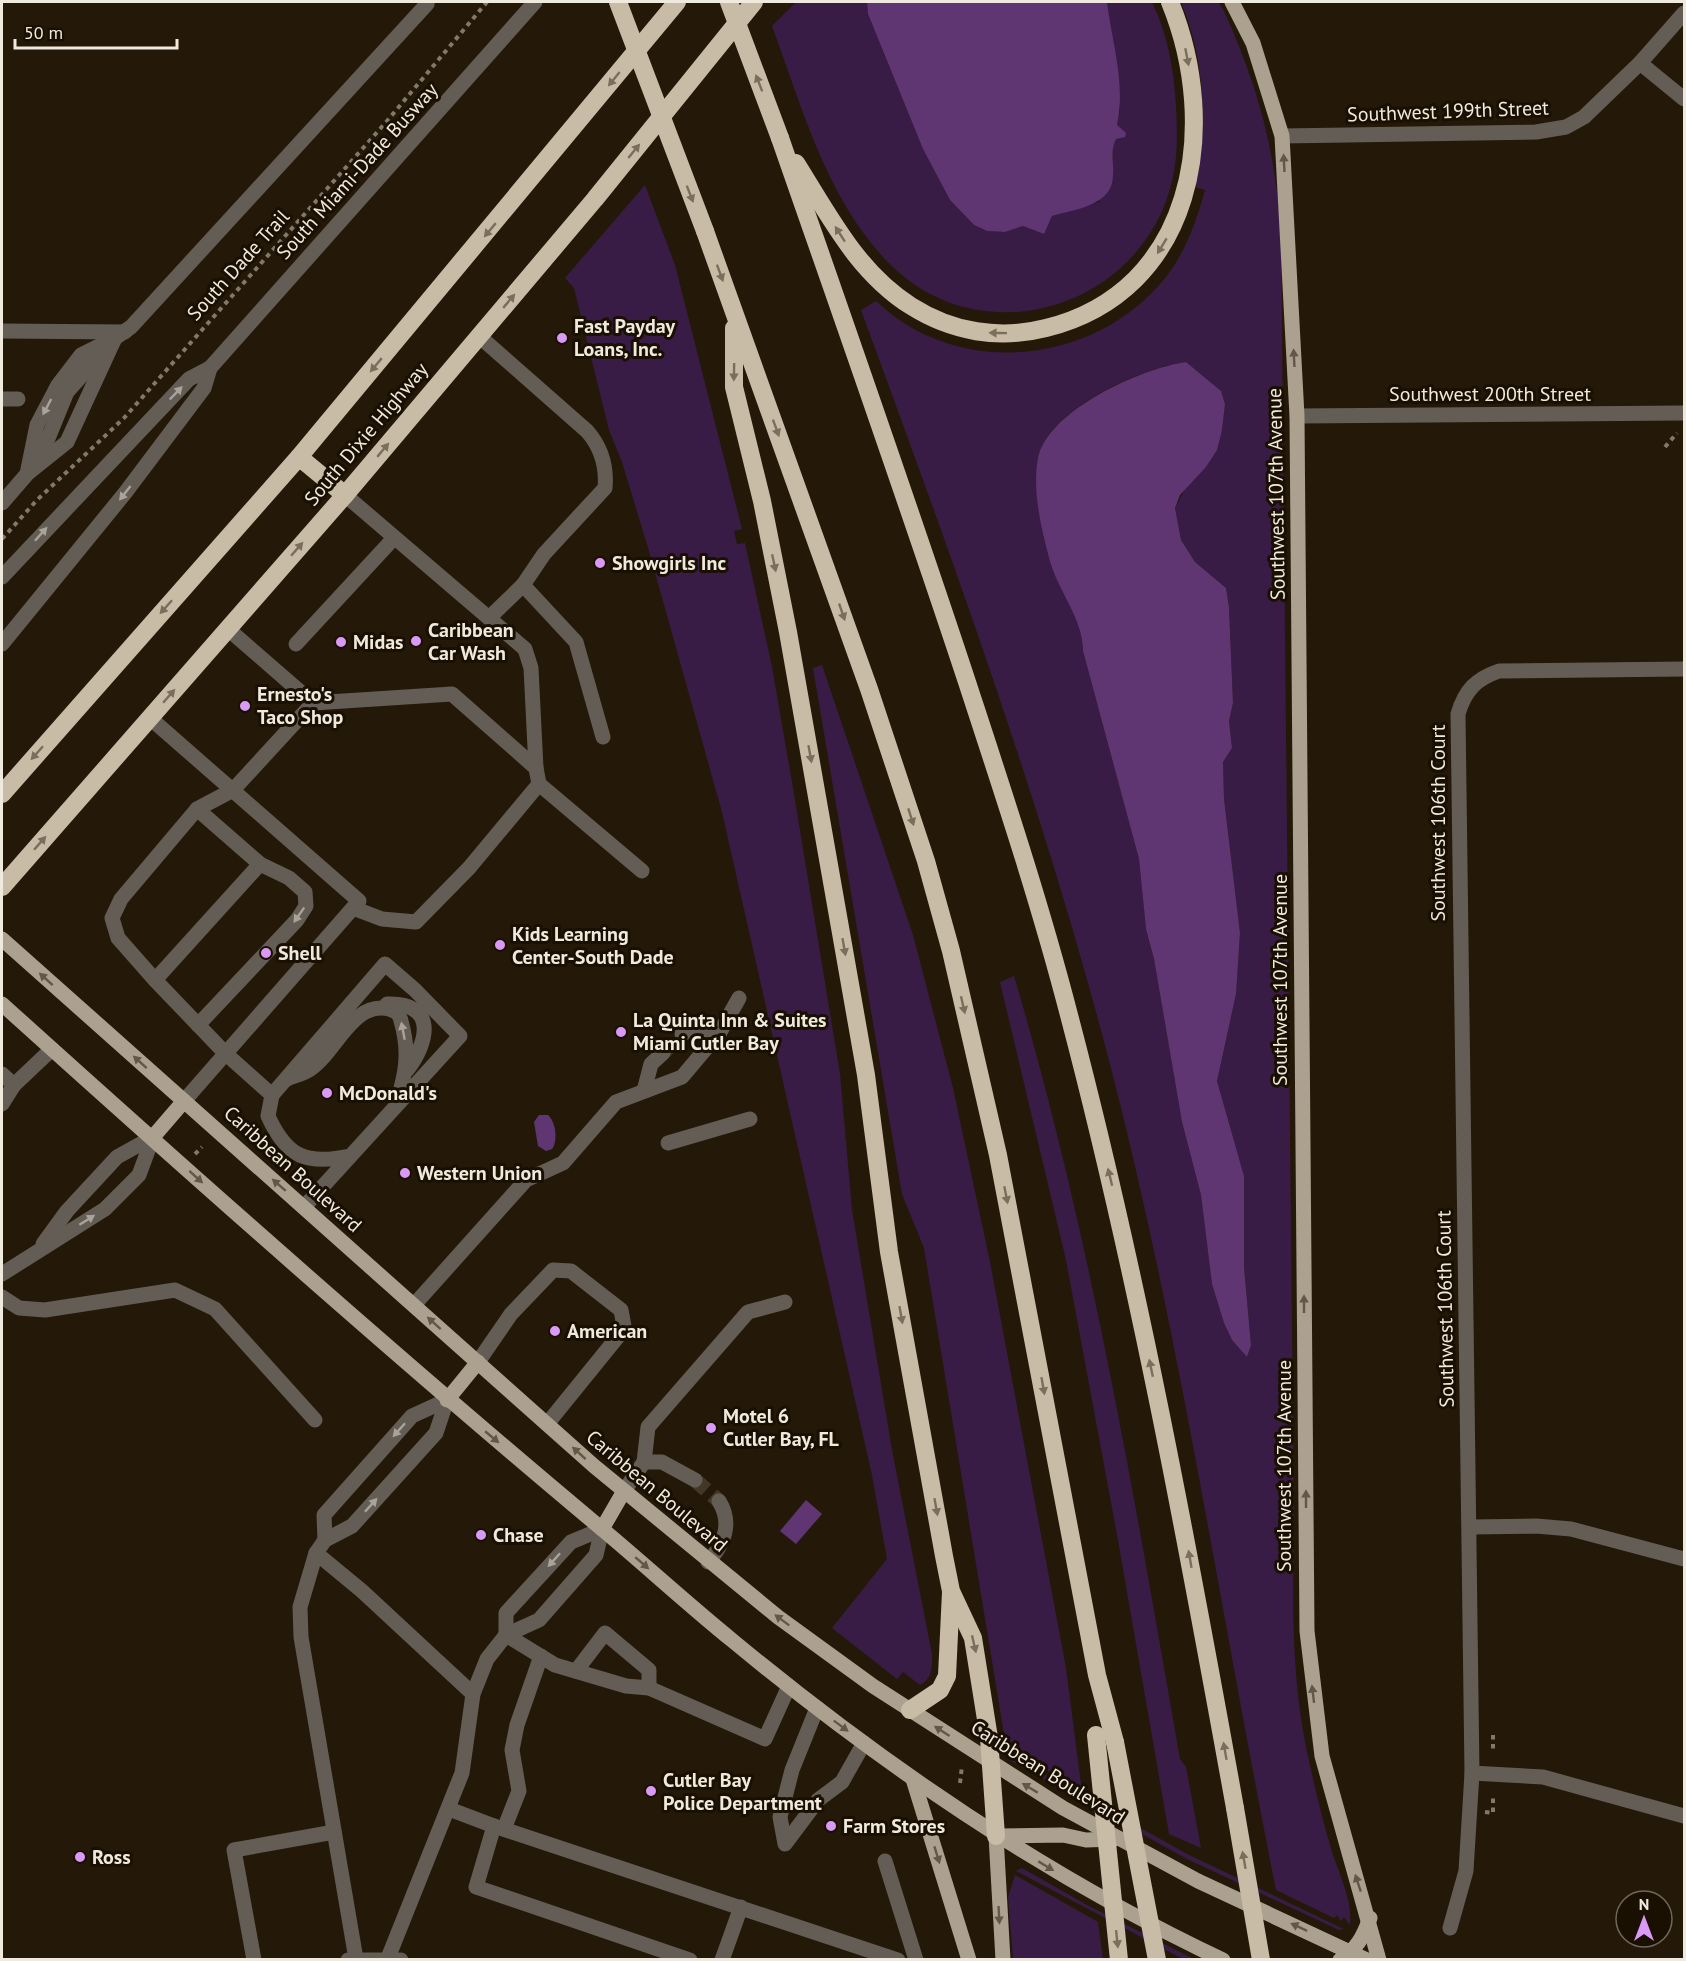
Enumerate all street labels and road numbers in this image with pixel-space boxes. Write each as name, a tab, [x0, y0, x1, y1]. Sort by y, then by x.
street label: South Miami-Dade Busway	[271, 77, 444, 265]
street label: Southwest 199th Street	[1347, 94, 1550, 128]
street label: South Dade Trail	[181, 204, 295, 326]
street label: South Dixie Highway	[298, 356, 434, 511]
street label: Southwest 200th Street	[1389, 381, 1591, 407]
street label: Southwest 107th Avenue	[1261, 388, 1291, 600]
street label: Southwest 106th Court	[1425, 724, 1451, 922]
street label: Southwest 107th Avenue	[1267, 874, 1293, 1086]
street label: Caribbean Boulevard	[219, 1100, 367, 1238]
street label: Southwest 106th Court	[1430, 1210, 1460, 1408]
street label: Southwest 107th Avenue	[1271, 1360, 1297, 1572]
street label: Caribbean Boulevard	[581, 1424, 733, 1558]
street label: Caribbean Boulevard	[966, 1714, 1130, 1830]

